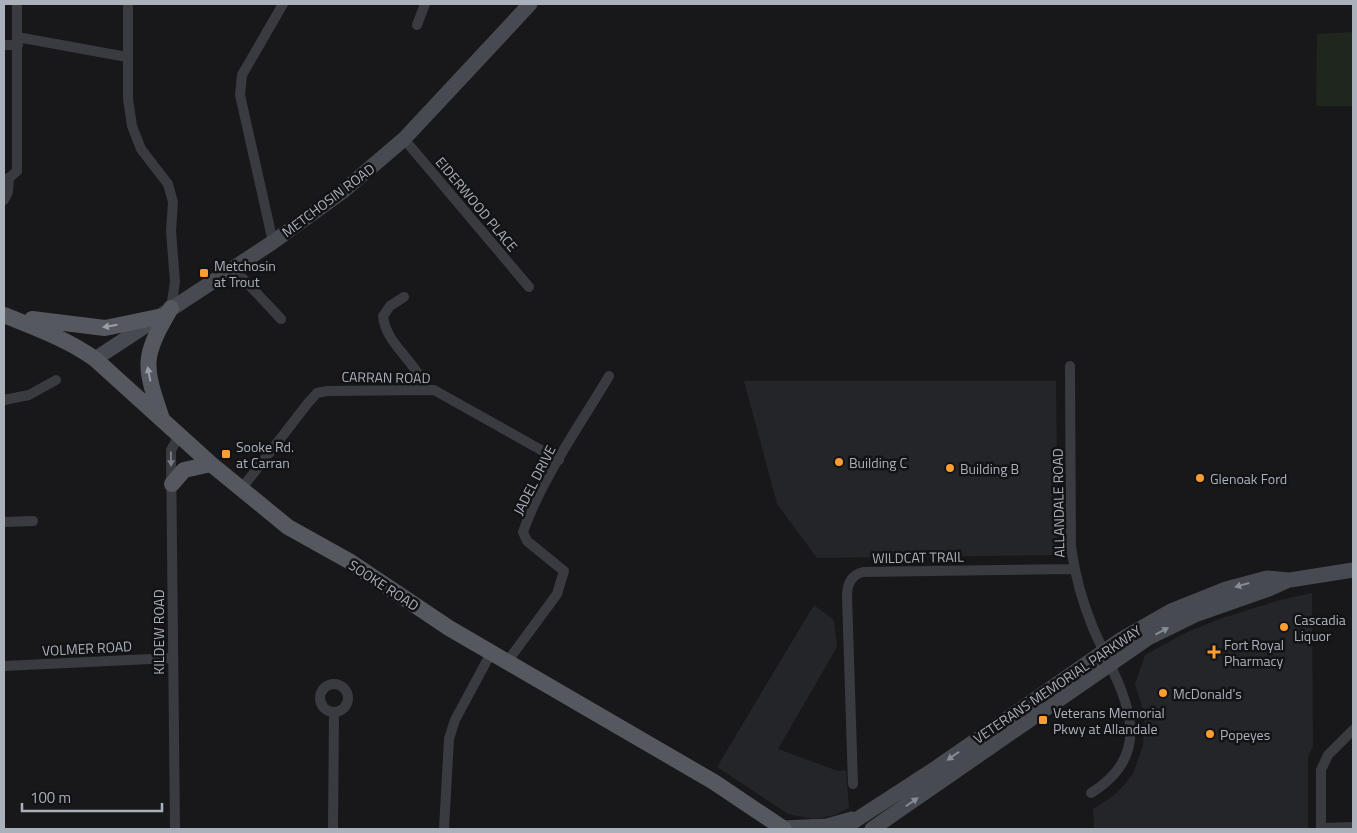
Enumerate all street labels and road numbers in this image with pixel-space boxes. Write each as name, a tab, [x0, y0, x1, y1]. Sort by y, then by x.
street label: EIDERWOOD PLACE	[431, 152, 523, 256]
street label: METCHOSIN ROAD	[277, 158, 379, 242]
street label: CARRAN ROAD	[341, 366, 431, 388]
street label: JADEL DRIVE	[507, 441, 561, 519]
street label: ALLANDALE ROAD	[1047, 448, 1069, 558]
street label: WILDCAT TRAIL	[872, 546, 964, 568]
street label: SOOKE ROAD	[345, 554, 423, 616]
street label: KILDEW ROAD	[148, 589, 169, 675]
street label: VETERANS MEMORIAL PARKWAY	[969, 619, 1146, 748]
street label: VOLMER ROAD	[41, 635, 133, 661]

